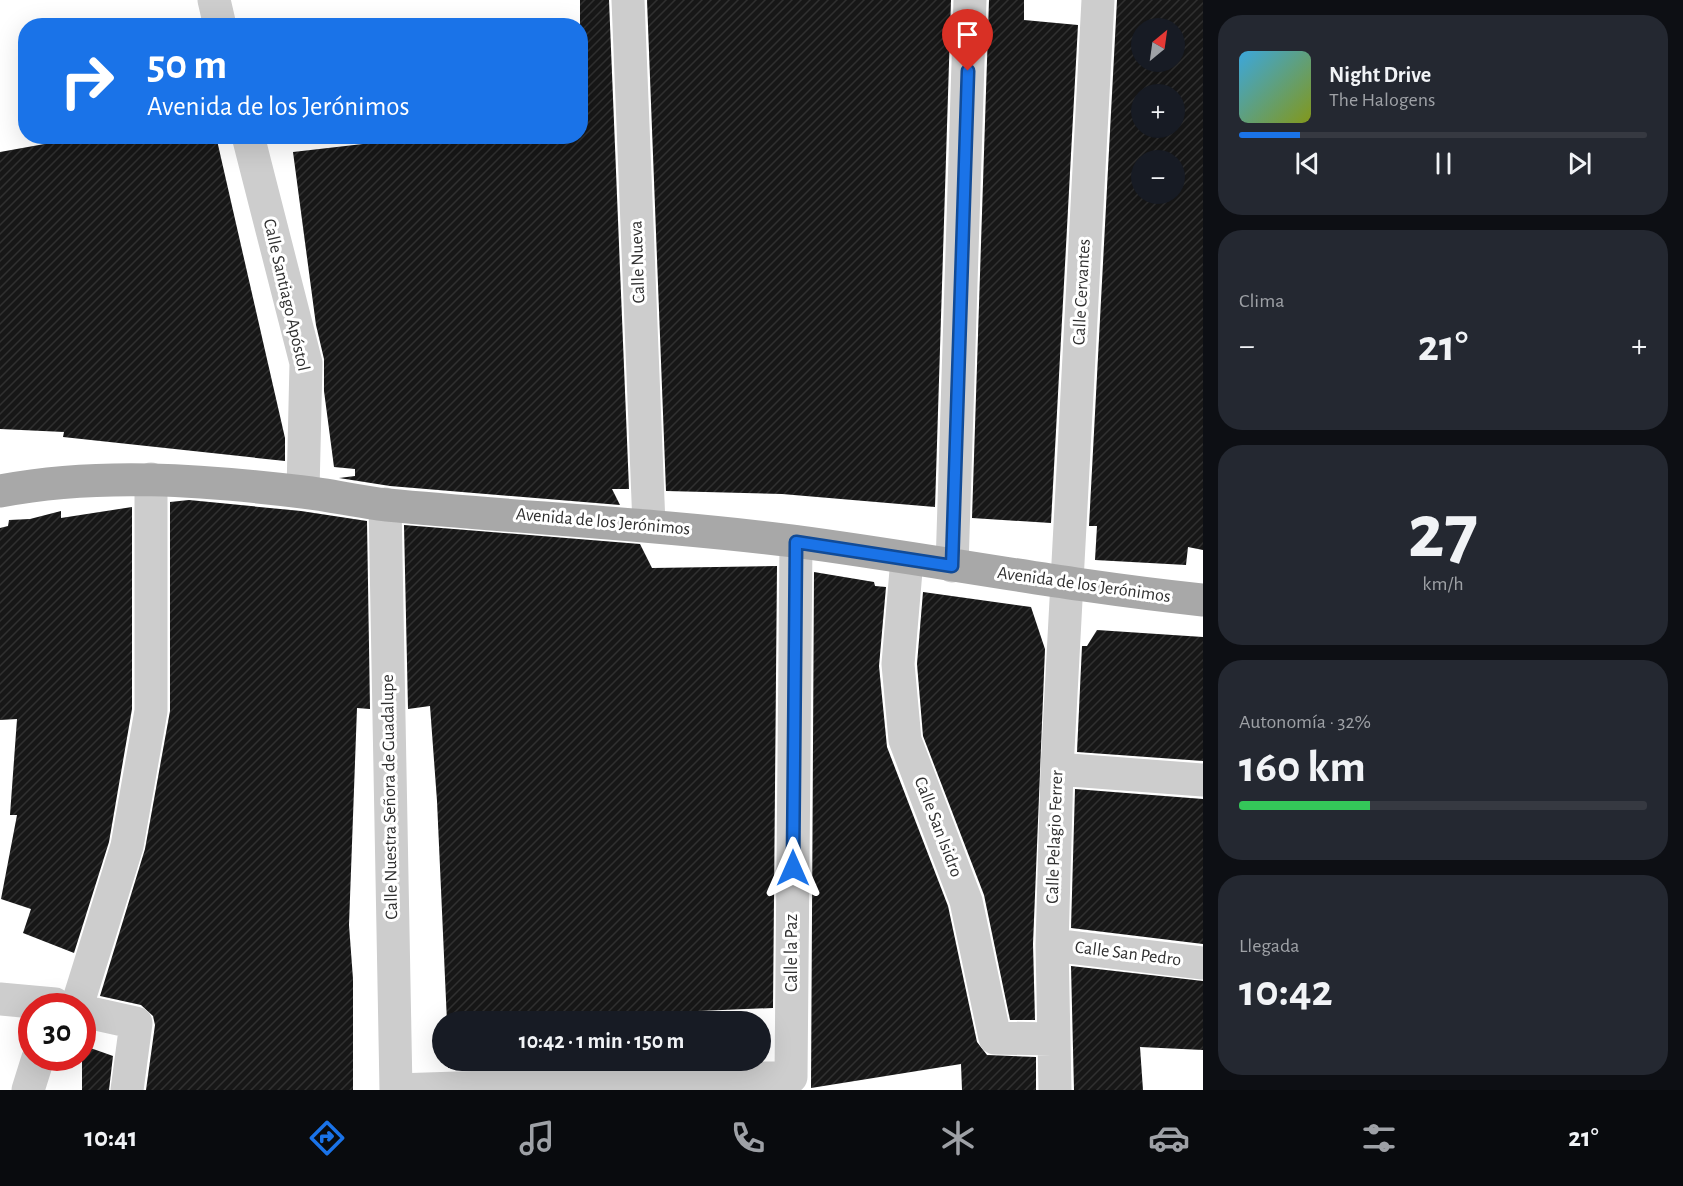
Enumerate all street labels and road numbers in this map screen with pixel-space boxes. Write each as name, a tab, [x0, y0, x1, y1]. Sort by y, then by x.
street label: Calle Santiago Apóstol	[260, 217, 312, 373]
street label: Calle Nueva	[628, 220, 648, 304]
street label: Calle Cervantes	[1070, 238, 1094, 346]
street label: Avenida de los Jerónimos	[515, 505, 691, 539]
street label: Avenida de los Jerónimos	[996, 564, 1172, 606]
street label: Calle Nuestra Señora de Guadalupe	[379, 674, 401, 920]
street label: Calle Pelagio Ferrer	[1044, 770, 1066, 904]
street label: Calle San Isidro	[911, 774, 965, 880]
street label: Calle la Paz	[783, 914, 801, 992]
street label: Calle San Pedro	[1074, 939, 1182, 969]

